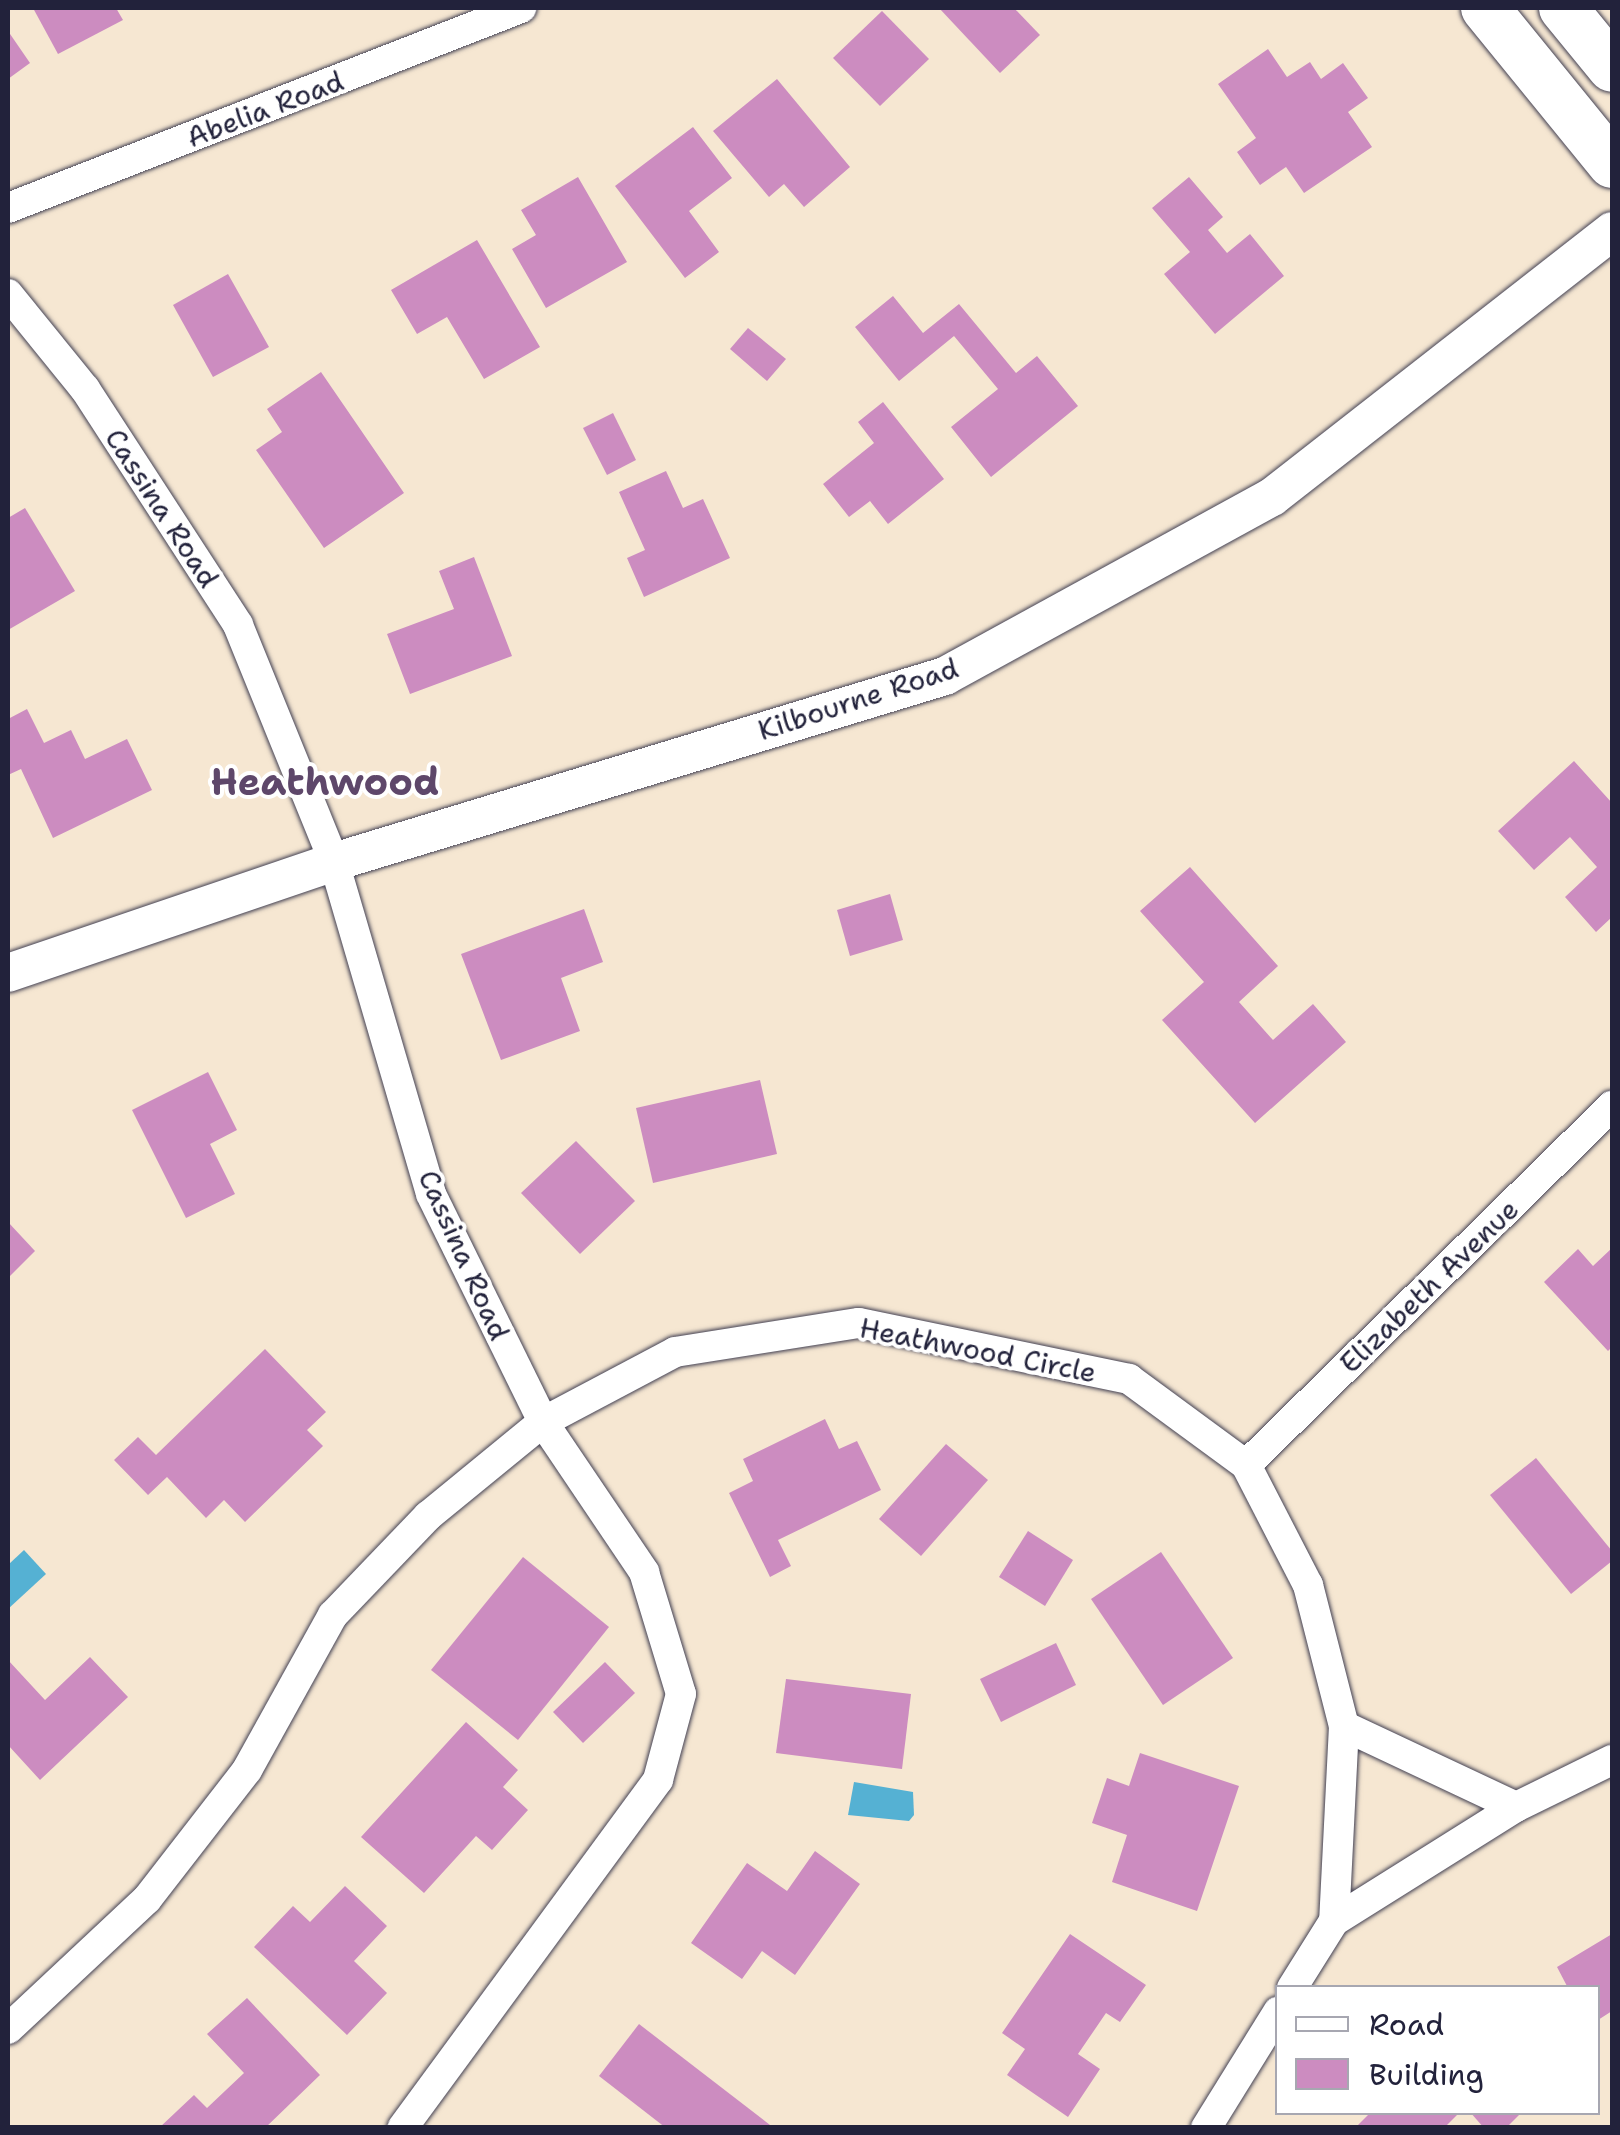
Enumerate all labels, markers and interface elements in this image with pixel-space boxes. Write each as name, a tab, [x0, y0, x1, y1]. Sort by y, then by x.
street label: Abelia Road	[182, 64, 348, 154]
street label: Cassina Road	[98, 422, 226, 594]
street label: Kilbourne Road	[754, 651, 962, 747]
district label: Heathwood	[211, 759, 439, 805]
street label: Cassina Road	[412, 1165, 516, 1345]
street label: Elizabeth Avenue	[1333, 1192, 1525, 1380]
street label: Heathwood Circle	[857, 1311, 1099, 1389]
legend	[1275, 1985, 1600, 2115]
text: Road	[1369, 2004, 1444, 2045]
text: Building	[1369, 2054, 1484, 2095]

